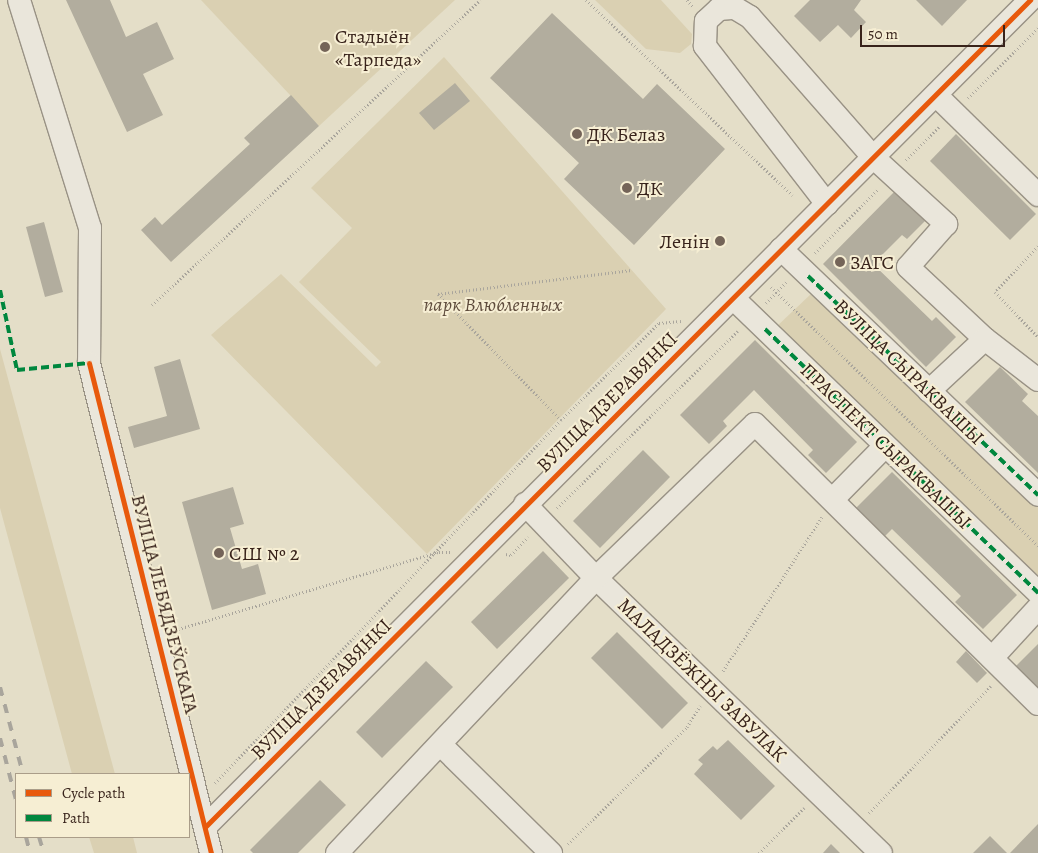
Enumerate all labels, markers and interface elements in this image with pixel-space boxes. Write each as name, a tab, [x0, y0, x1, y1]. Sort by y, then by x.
scale bar	[863, 15, 1008, 47]
place label: Стадыён «Тарпеда»	[335, 24, 421, 71]
text: 50 m	[868, 24, 898, 44]
marker: Стадыён «Тарпеда»	[319, 41, 331, 53]
place label: ДК Белаз	[587, 122, 665, 146]
marker: ДК Белаз	[571, 128, 583, 140]
place label: ДК	[637, 176, 663, 200]
marker: ДК	[621, 182, 633, 194]
place label: Ленін	[659, 229, 710, 253]
marker: Ленін	[714, 235, 726, 247]
place label: ЗАГС	[850, 250, 894, 274]
marker: ЗАГС	[834, 256, 846, 268]
park label: парк Влюбленных	[423, 292, 563, 316]
street label: ВУЛІЦА СЫРАКВАШЫ	[829, 294, 989, 450]
street label: ВУЛІЦА ДЗЕРАВЯНКІ	[532, 327, 682, 477]
street label: ПРАСПЕКТ СЫРАКВАШЫ	[795, 358, 977, 534]
street label: ВУЛІЦА ЛЕБЯДЗЕЎСКАГА	[126, 492, 204, 716]
place label: СШ № 2	[229, 541, 299, 565]
marker: СШ № 2	[213, 547, 225, 559]
street label: МАЛАДЗЁЖНЫ ЗАВУЛАК	[613, 593, 791, 767]
street label: ВУЛІЦА ДЗЕРАВЯНКІ	[246, 614, 396, 764]
legend	[15, 773, 190, 838]
text: Cycle path	[62, 783, 125, 803]
text: Path	[62, 808, 90, 828]

